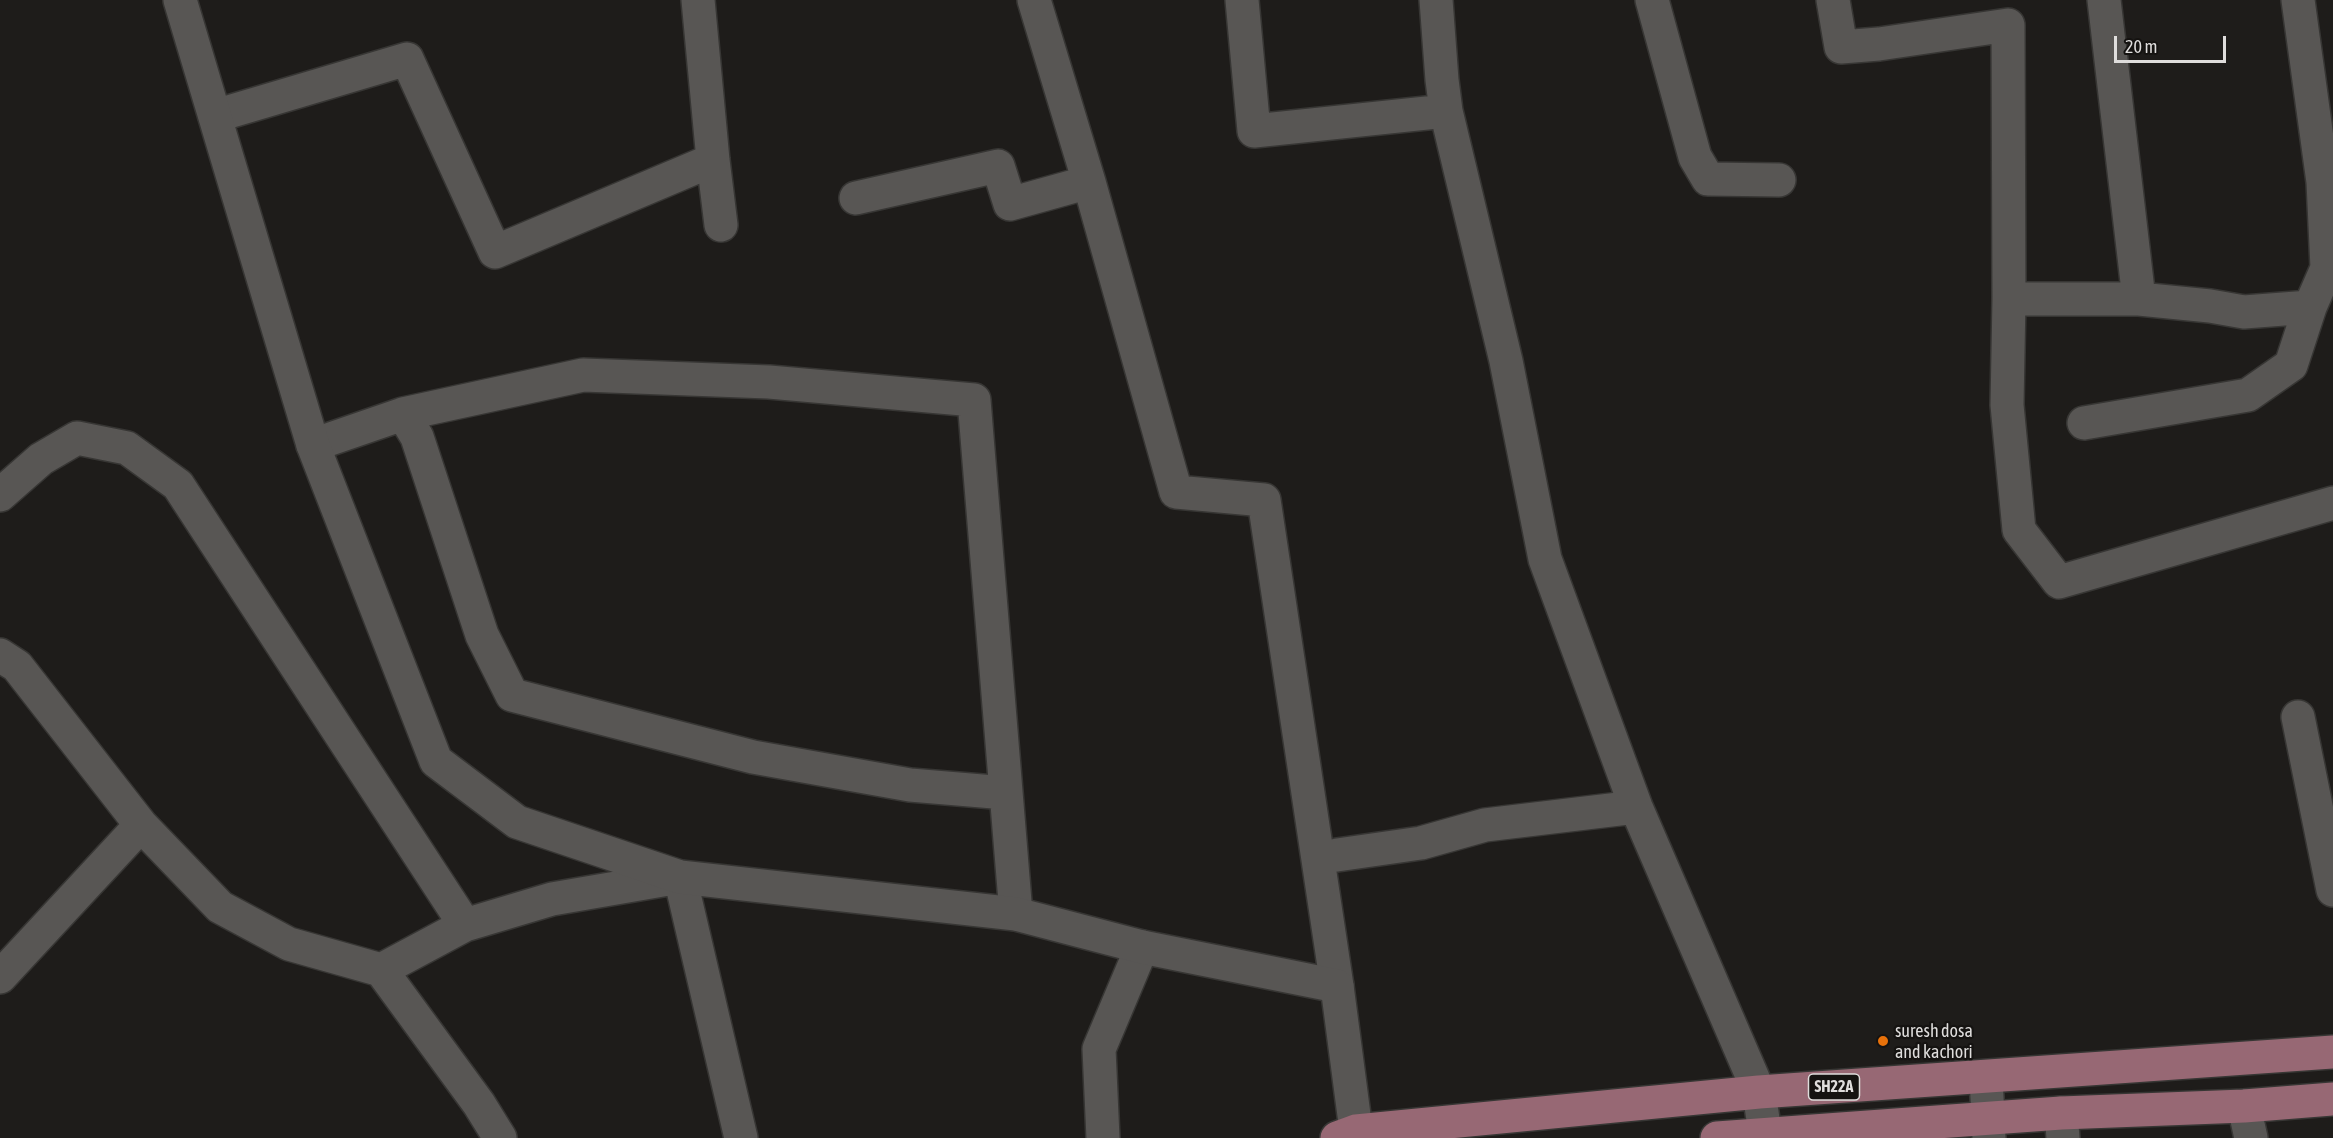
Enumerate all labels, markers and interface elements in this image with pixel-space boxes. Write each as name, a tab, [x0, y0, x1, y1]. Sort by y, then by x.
scale bar	[2117, 24, 2230, 62]
text: 20 m	[2125, 36, 2157, 57]
place label: suresh dosa and kachori	[1895, 1020, 1973, 1062]
marker: suresh dosa and kachori	[1876, 1034, 1890, 1048]
road number: SH22A	[1808, 1074, 1860, 1100]

